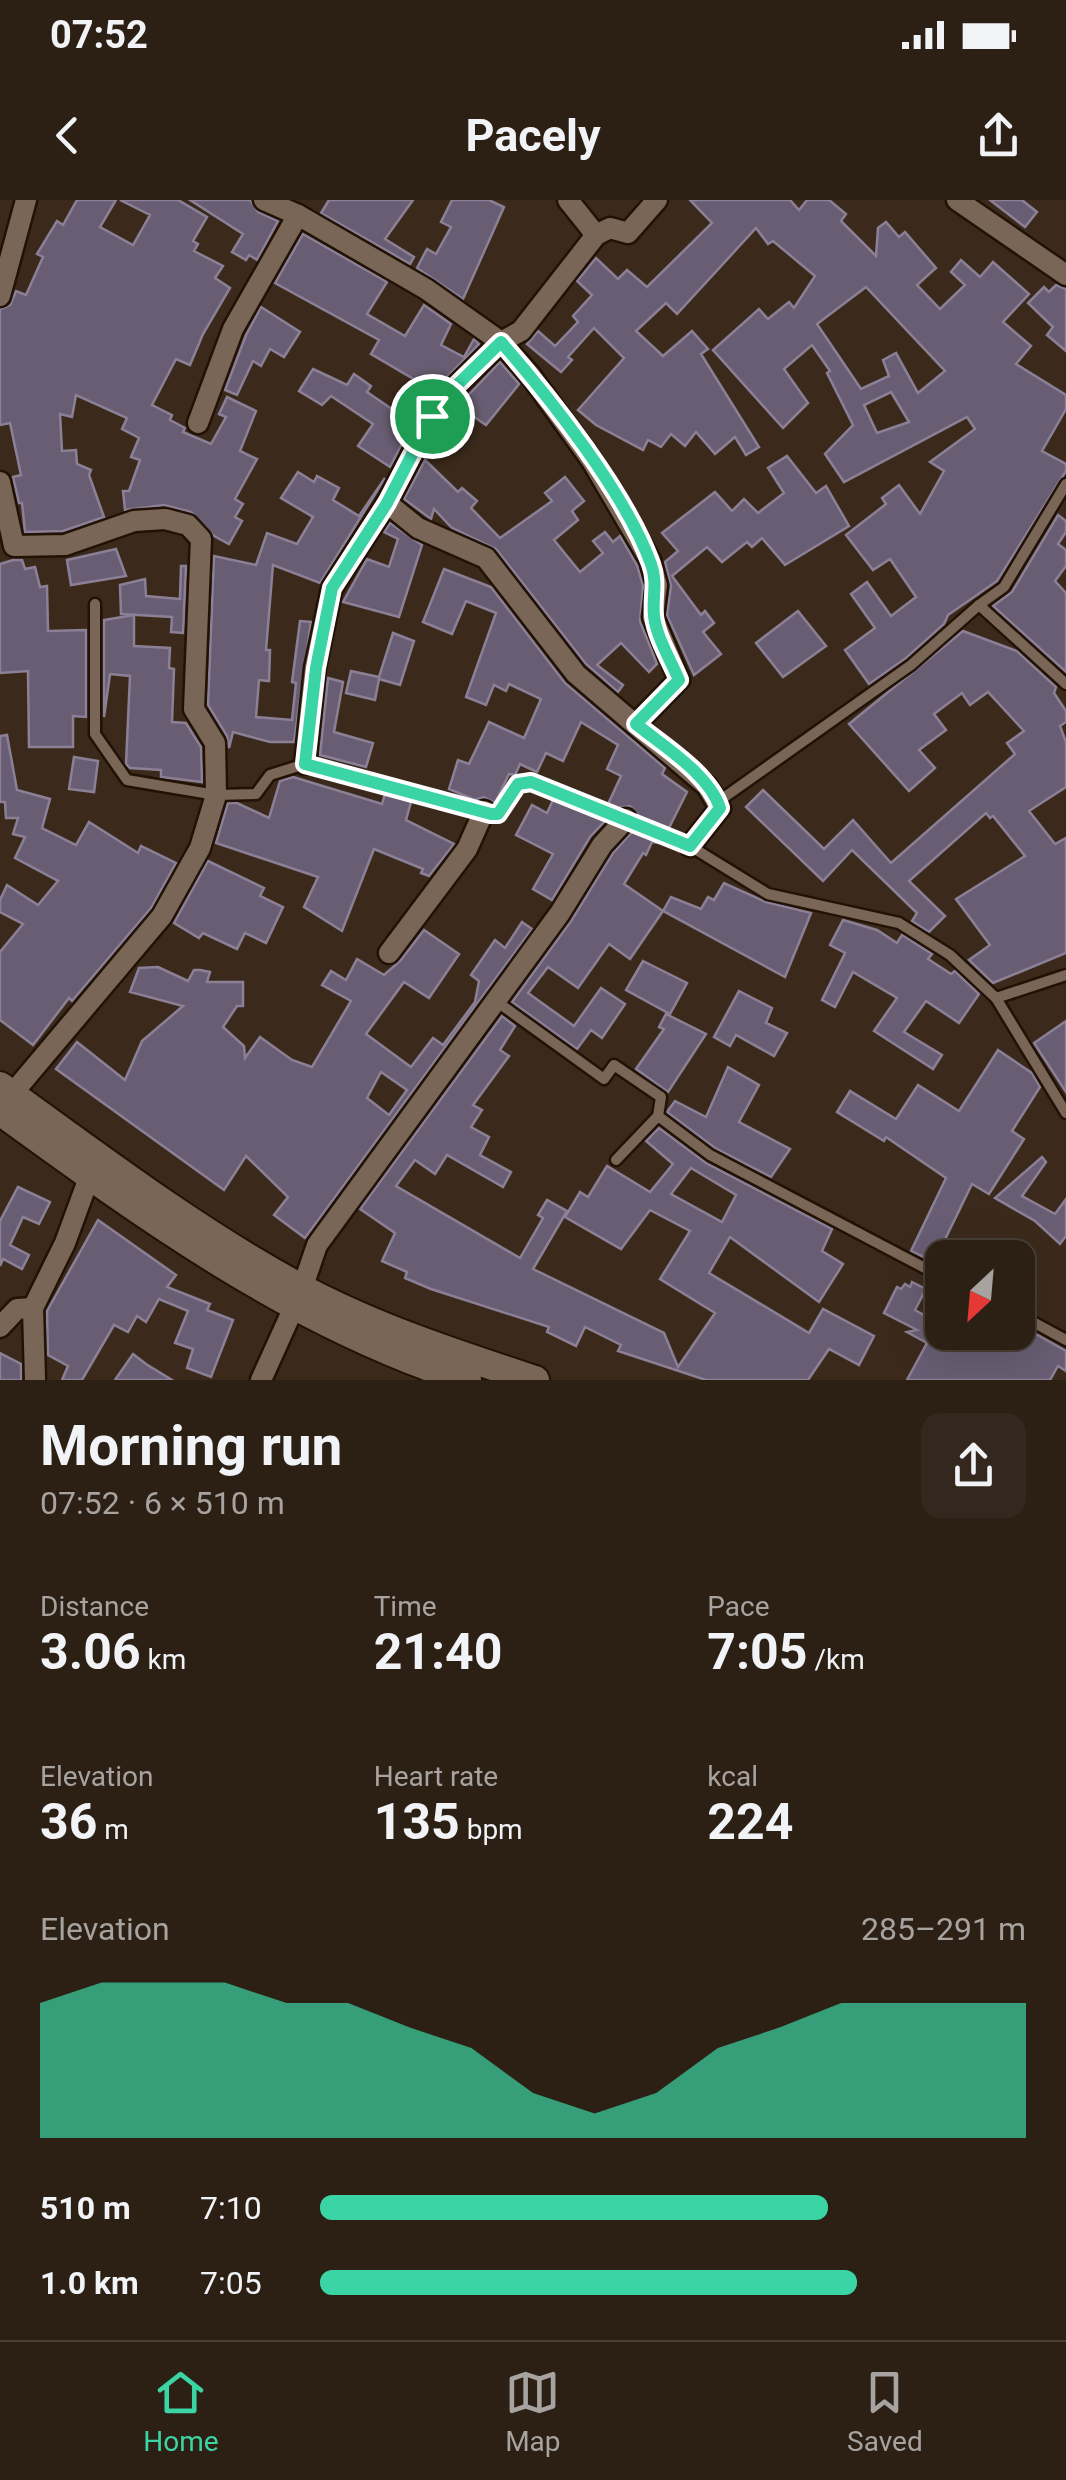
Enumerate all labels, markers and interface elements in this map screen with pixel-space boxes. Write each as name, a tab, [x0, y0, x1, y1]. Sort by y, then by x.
text: 07:52	[50, 13, 148, 57]
icon: back	[40, 108, 95, 163]
icon: share	[971, 108, 1026, 163]
text: Pacely	[465, 109, 601, 162]
pin	[390, 374, 475, 459]
icon: arrive	[405, 389, 460, 444]
north arrow	[925, 1240, 1035, 1350]
map controls	[925, 1240, 1035, 1350]
button: share	[921, 1413, 1026, 1518]
text: Morning run	[40, 1414, 342, 1478]
text: 07:52 · 6 × 510 m	[40, 1484, 285, 1522]
text: Distance	[40, 1590, 149, 1623]
text: Time	[374, 1590, 437, 1623]
text: Pace	[707, 1590, 770, 1623]
text: 3.06	[40, 1623, 141, 1681]
text: 21:40	[374, 1623, 503, 1681]
text: 7:05	[707, 1623, 807, 1681]
text: km	[141, 1643, 186, 1676]
text: /km	[807, 1643, 865, 1676]
text: Elevation	[40, 1760, 153, 1793]
text: Heart rate	[374, 1760, 498, 1793]
text: kcal	[707, 1760, 758, 1793]
text: 36	[40, 1793, 97, 1851]
text: 135	[374, 1793, 460, 1851]
text: 224	[707, 1793, 793, 1851]
text: m	[97, 1813, 129, 1846]
text: bpm	[460, 1813, 523, 1846]
text: Elevation	[40, 1910, 170, 1948]
text: 285–291 m	[861, 1910, 1026, 1948]
text: 510 m	[40, 2189, 131, 2227]
text: 7:10	[200, 2189, 262, 2227]
text: 1.0 km	[40, 2264, 139, 2302]
text: 7:05	[200, 2264, 262, 2302]
tab: Home	[143, 2365, 219, 2458]
tab: Map	[505, 2365, 561, 2458]
tab: Saved	[847, 2365, 923, 2458]

